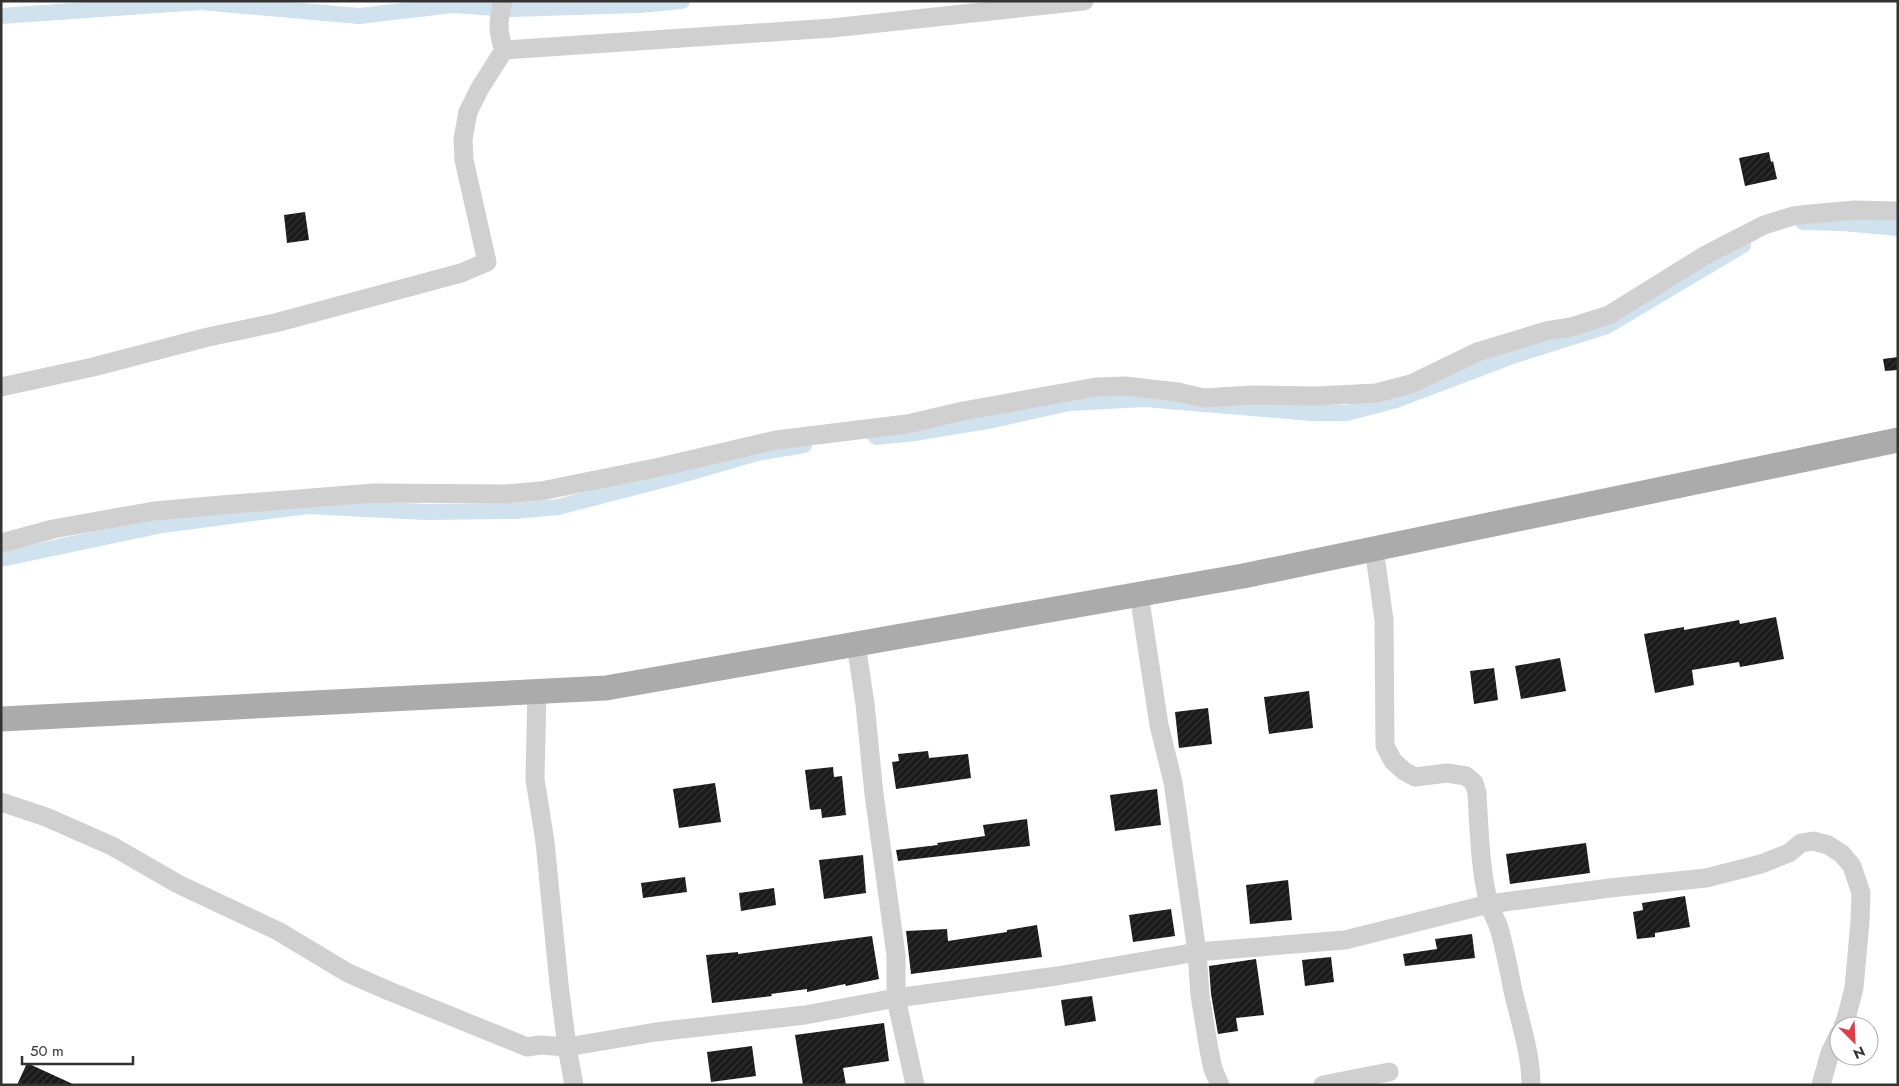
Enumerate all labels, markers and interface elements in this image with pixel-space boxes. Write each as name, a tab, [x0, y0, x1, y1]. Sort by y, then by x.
north arrow	[1829, 1016, 1879, 1066]
scale bar	[22, 1034, 134, 1066]
text: 50 m	[30, 1040, 64, 1062]
text: N	[1850, 1041, 1868, 1064]

